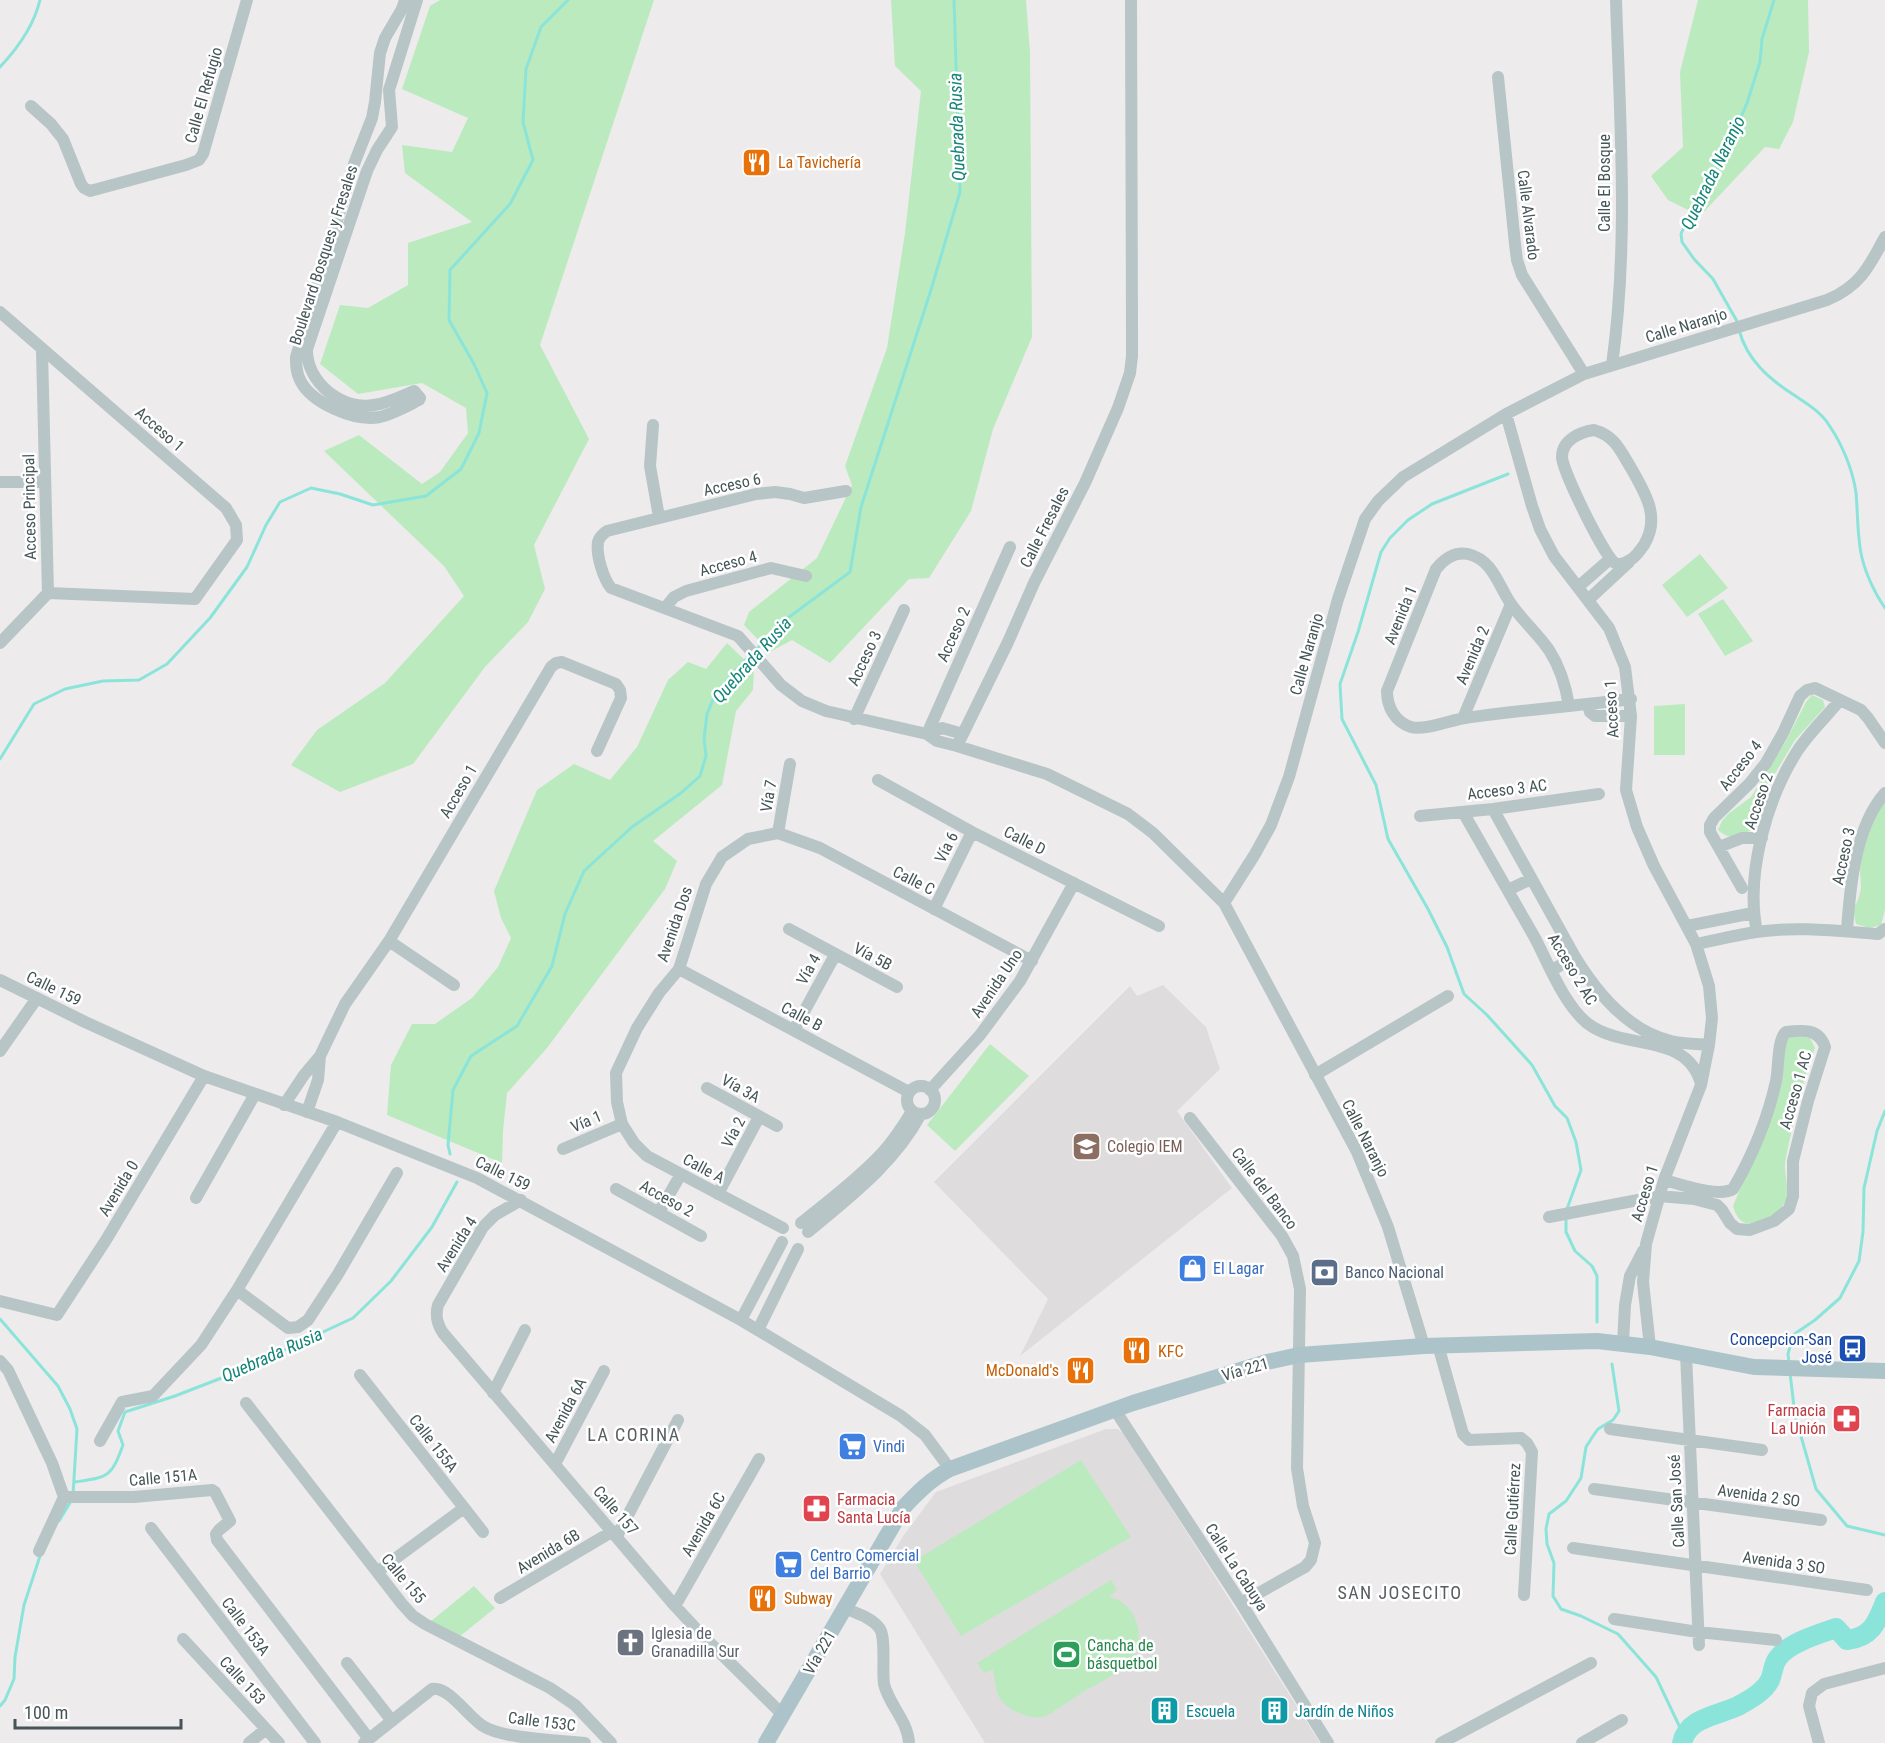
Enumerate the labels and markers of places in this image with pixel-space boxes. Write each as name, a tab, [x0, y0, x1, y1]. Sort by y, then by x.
restaurant icon: La Tavichería	[741, 146, 773, 178]
place label: La Tavichería	[778, 153, 861, 172]
school or university icon: Colegio IEM	[1070, 1130, 1102, 1162]
place label: Colegio IEM	[1107, 1137, 1183, 1156]
shop icon: El Lagar	[1176, 1252, 1208, 1284]
bank icon: Banco Nacional	[1308, 1256, 1340, 1288]
place label: El Lagar	[1213, 1259, 1264, 1278]
place label: Banco Nacional	[1345, 1263, 1444, 1282]
place label: Concepcion-San José	[1730, 1330, 1832, 1367]
bus stop icon: Concepcion-San José	[1837, 1332, 1869, 1364]
restaurant icon: KFC	[1121, 1335, 1153, 1367]
place label: KFC	[1158, 1342, 1184, 1361]
restaurant icon: McDonald's	[1064, 1354, 1096, 1386]
place label: McDonald's	[986, 1361, 1059, 1380]
place label: Farmacia La Unión	[1768, 1401, 1826, 1438]
pharmacy icon: Farmacia La Unión	[1831, 1403, 1863, 1435]
supermarket icon: Vindi	[836, 1430, 868, 1462]
place label: Vindi	[873, 1437, 905, 1456]
place label: Farmacia Santa Lucía	[837, 1490, 911, 1527]
pharmacy icon: Farmacia Santa Lucía	[800, 1492, 832, 1524]
place label: Centro Comercial del Barrio	[810, 1546, 919, 1583]
supermarket icon: Centro Comercial del Barrio	[773, 1548, 805, 1580]
restaurant icon: Subway	[747, 1582, 779, 1614]
place label: Subway	[784, 1589, 833, 1608]
place label: Iglesia de Granadilla Sur	[651, 1624, 739, 1661]
church icon: Iglesia de Granadilla Sur	[614, 1626, 646, 1658]
place label: Cancha de básquetbol	[1087, 1636, 1157, 1673]
sports icon: Cancha de básquetbol	[1050, 1638, 1082, 1670]
building icon: Escuela	[1149, 1695, 1181, 1727]
building icon: Jardín de Niños	[1258, 1695, 1290, 1727]
place label: Escuela	[1186, 1702, 1235, 1721]
place label: Jardín de Niños	[1295, 1702, 1394, 1721]

